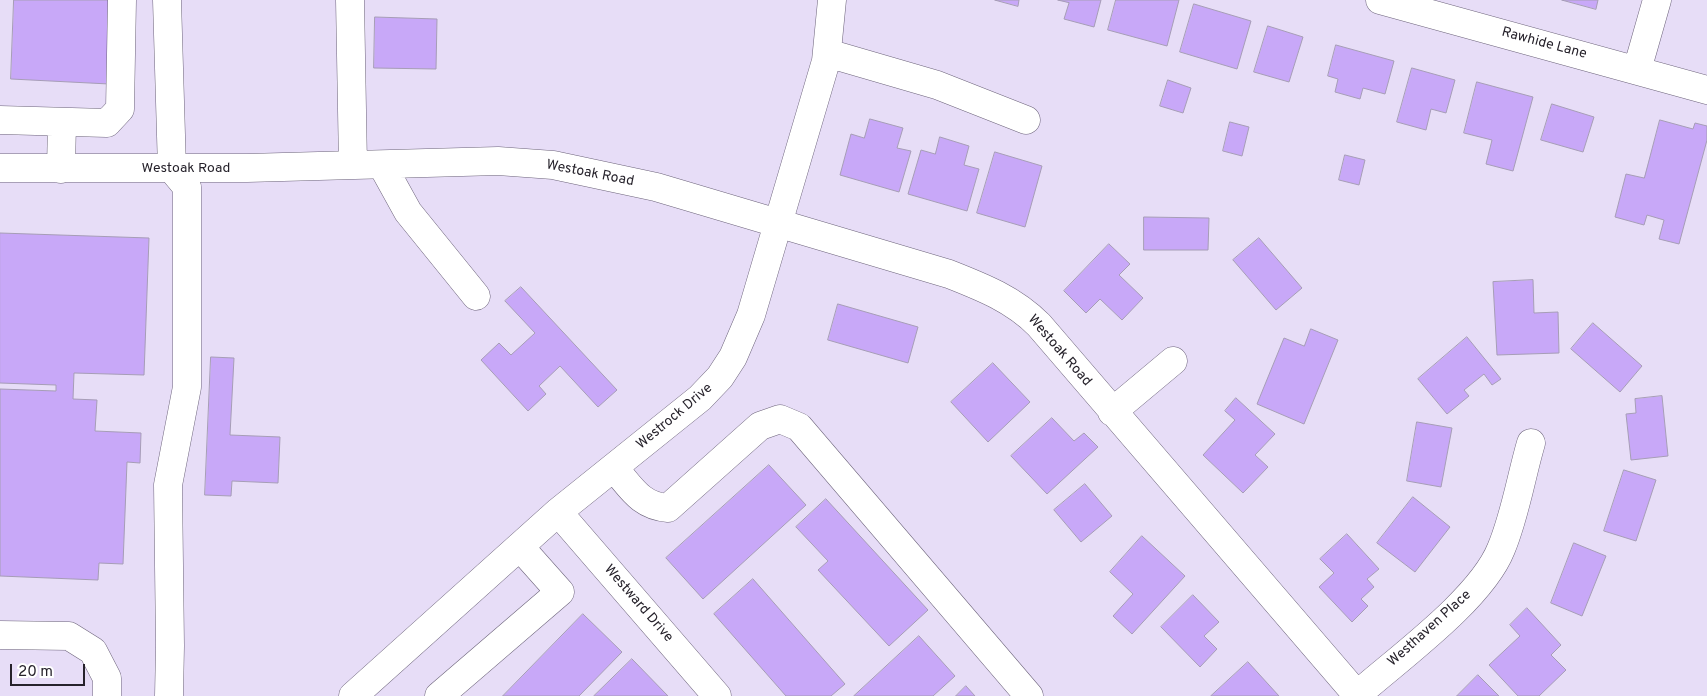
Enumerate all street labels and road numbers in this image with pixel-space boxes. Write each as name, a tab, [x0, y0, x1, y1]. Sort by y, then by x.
street label: Rawhide Lane	[1500, 25, 1588, 63]
street label: Westoak Road	[545, 157, 635, 191]
street label: Westoak Road	[142, 161, 230, 177]
street label: Westoak Road	[1023, 312, 1095, 390]
street label: Westrock Drive	[634, 380, 716, 454]
street label: Westward Drive	[600, 562, 676, 646]
street label: Westhaven Place	[1385, 587, 1475, 671]

